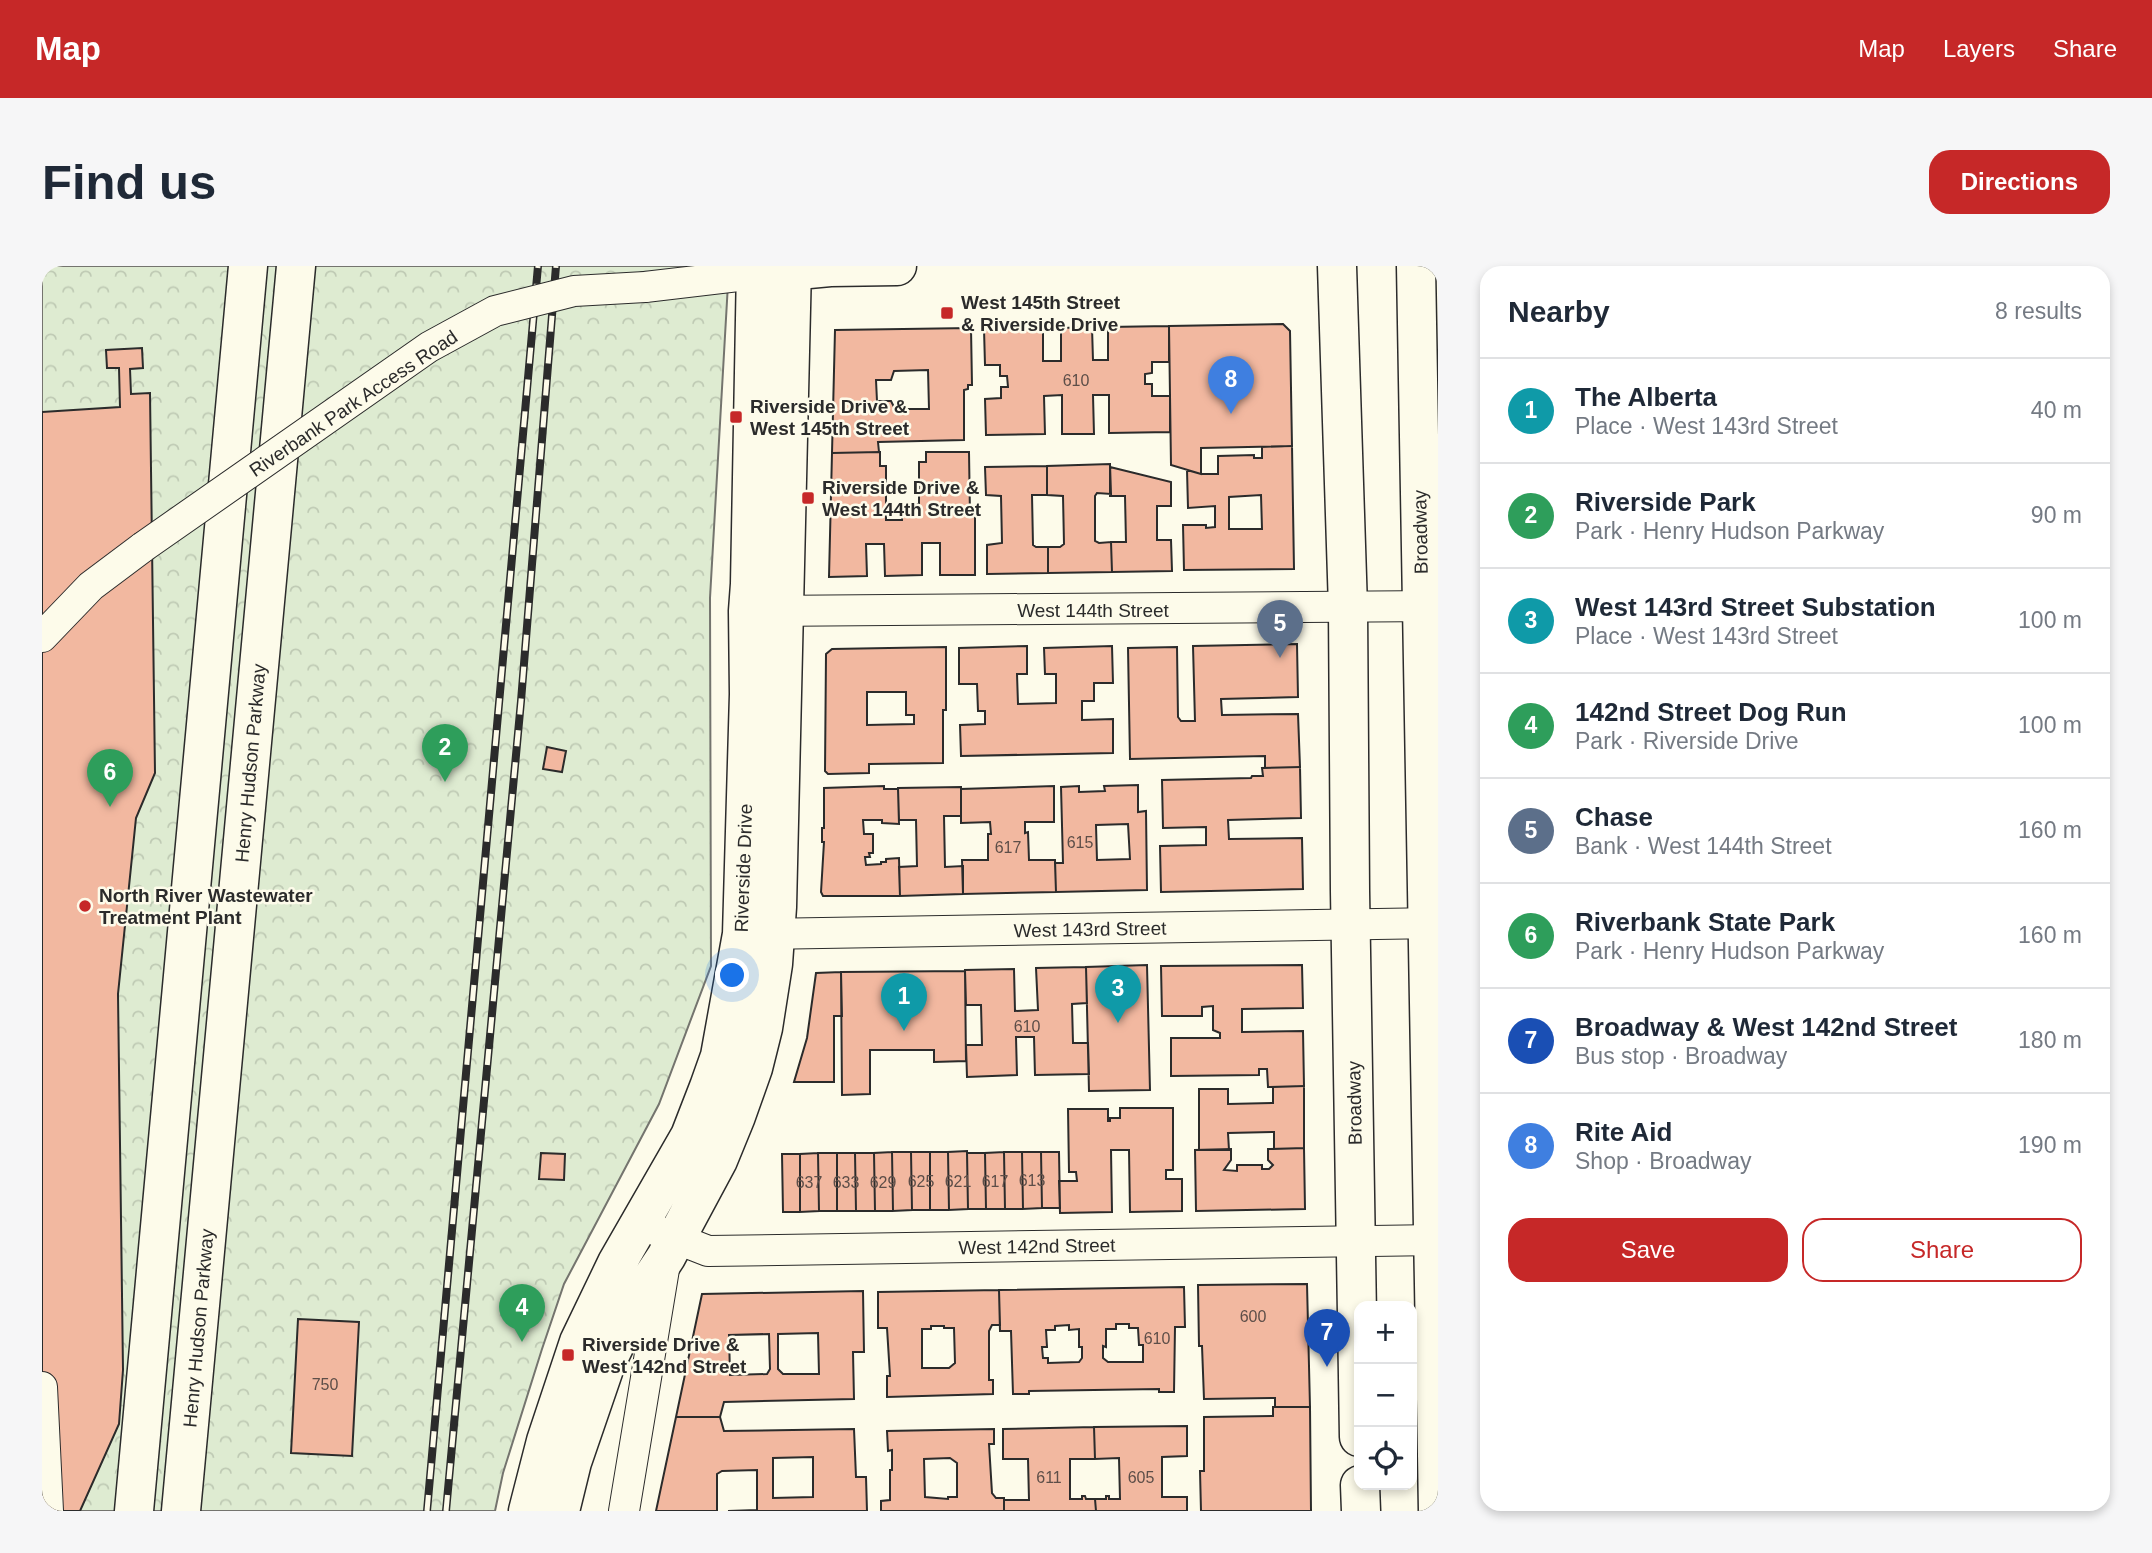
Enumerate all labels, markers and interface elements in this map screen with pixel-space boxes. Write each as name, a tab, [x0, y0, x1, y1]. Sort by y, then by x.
text: Map	[35, 30, 101, 67]
text: Map	[1858, 35, 1905, 62]
text: Layers	[1943, 35, 2015, 62]
text: Share	[2053, 35, 2117, 62]
button: Directions	[1929, 150, 2110, 214]
text: Find us	[42, 155, 216, 209]
place label: West 145th Street & Riverside Drive	[961, 292, 1121, 335]
text: Nearby	[1508, 295, 1610, 328]
text: 8 results	[1995, 298, 2082, 324]
marker: West 145th Street & Riverside Drive	[939, 305, 955, 321]
street label: Riverbank Park Access Road	[245, 326, 461, 481]
pin: 8	[1208, 356, 1254, 414]
house number: 610	[1063, 372, 1089, 389]
text: The Alberta	[1575, 382, 1717, 412]
place label: Riverside Drive & West 145th Street	[750, 396, 910, 439]
text: 1	[1525, 397, 1537, 423]
text: 40 m	[2031, 397, 2082, 423]
marker: Riverside Drive & West 145th Street	[728, 409, 744, 425]
text: Place · West 143rd Street	[1575, 413, 1838, 439]
place label: Riverside Drive & West 144th Street	[822, 477, 982, 520]
text: Riverside Park	[1575, 487, 1756, 517]
street label: Broadway	[1409, 489, 1432, 574]
marker: Riverside Drive & West 144th Street	[800, 490, 816, 506]
text: 2	[1525, 502, 1537, 528]
text: 90 m	[2031, 502, 2082, 528]
text: Park · Henry Hudson Parkway	[1575, 518, 1884, 544]
text: West 143rd Street Substation	[1575, 592, 1936, 622]
street label: West 144th Street	[1017, 600, 1170, 621]
pin: 5	[1257, 600, 1303, 658]
text: 3	[1525, 607, 1537, 633]
text: 100 m	[2018, 607, 2082, 633]
text: Place · West 143rd Street	[1575, 623, 1838, 649]
street label: Henry Hudson Parkway	[231, 662, 270, 863]
text: 142nd Street Dog Run	[1575, 697, 1847, 727]
text: 4	[1525, 712, 1537, 738]
text: 100 m	[2018, 712, 2082, 738]
pin: 2	[422, 724, 468, 782]
text: Park · Riverside Drive	[1575, 728, 1799, 754]
pin: 6	[87, 749, 133, 807]
text: Chase	[1575, 802, 1653, 832]
street label: Riverside Drive	[731, 803, 756, 933]
text: 5	[1525, 817, 1537, 843]
text: 160 m	[2018, 817, 2082, 843]
text: Bank · West 144th Street	[1575, 833, 1832, 859]
house number: 615	[1067, 834, 1093, 851]
house number: 617	[995, 839, 1021, 856]
place label: North River Wastewater Treatment Plant	[99, 885, 313, 928]
marker: North River Wastewater Treatment Plant	[77, 898, 93, 914]
text: Riverbank State Park	[1575, 907, 1835, 937]
street label: West 143rd Street	[1013, 918, 1167, 941]
text: 6	[1525, 922, 1537, 948]
text: 160 m	[2018, 922, 2082, 948]
text: Park · Henry Hudson Parkway	[1575, 938, 1884, 964]
your location	[715, 958, 749, 992]
pin: 3	[1095, 965, 1141, 1023]
pin: 1	[881, 973, 927, 1031]
text: Broadway & West 142nd Street	[1575, 1012, 1957, 1042]
house number: 610	[1014, 1018, 1040, 1035]
text: 7	[1525, 1027, 1537, 1053]
text: 180 m	[2018, 1027, 2082, 1053]
text: Bus stop · Broadway	[1575, 1043, 1787, 1069]
street label: Broadway	[1343, 1060, 1366, 1145]
text: Rite Aid	[1575, 1117, 1672, 1147]
text: 8	[1525, 1132, 1537, 1158]
text: 190 m	[2018, 1132, 2082, 1158]
text: Shop · Broadway	[1575, 1148, 1751, 1174]
house number: 613	[1019, 1172, 1045, 1189]
house number: 625	[908, 1173, 934, 1190]
house number: 621	[945, 1173, 971, 1190]
house number: 617	[982, 1173, 1008, 1190]
house number: 637	[796, 1174, 822, 1191]
house number: 633	[833, 1174, 859, 1191]
house number: 629	[870, 1174, 896, 1191]
button: Save	[1508, 1218, 1788, 1282]
button: Share	[1802, 1218, 2082, 1282]
street label: Henry Hudson Parkway	[179, 1227, 218, 1428]
street label: West 142nd Street	[958, 1235, 1116, 1258]
pin: 4	[499, 1284, 545, 1342]
map controls	[1354, 1301, 1417, 1490]
button: +	[1354, 1301, 1417, 1364]
house number: 600	[1240, 1308, 1266, 1325]
pin: 7	[1304, 1309, 1350, 1367]
house number: 610	[1144, 1330, 1170, 1347]
place label: Riverside Drive & West 142nd Street	[582, 1334, 747, 1377]
marker: Riverside Drive & West 142nd Street	[560, 1347, 576, 1363]
button: −	[1354, 1364, 1417, 1427]
house number: 750	[312, 1376, 338, 1393]
button: locate	[1354, 1427, 1417, 1490]
house number: 611	[1036, 1469, 1062, 1486]
house number: 605	[1128, 1469, 1154, 1486]

